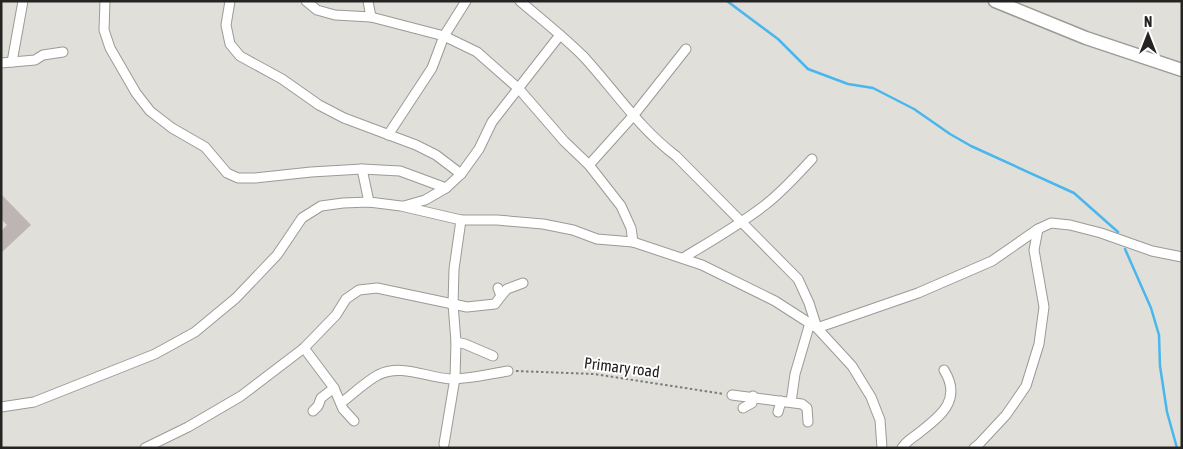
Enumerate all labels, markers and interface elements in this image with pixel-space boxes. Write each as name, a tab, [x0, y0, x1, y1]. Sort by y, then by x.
north arrow	[1123, 10, 1173, 60]
text: N	[1144, 14, 1152, 30]
street label: Primary road	[583, 353, 661, 382]

